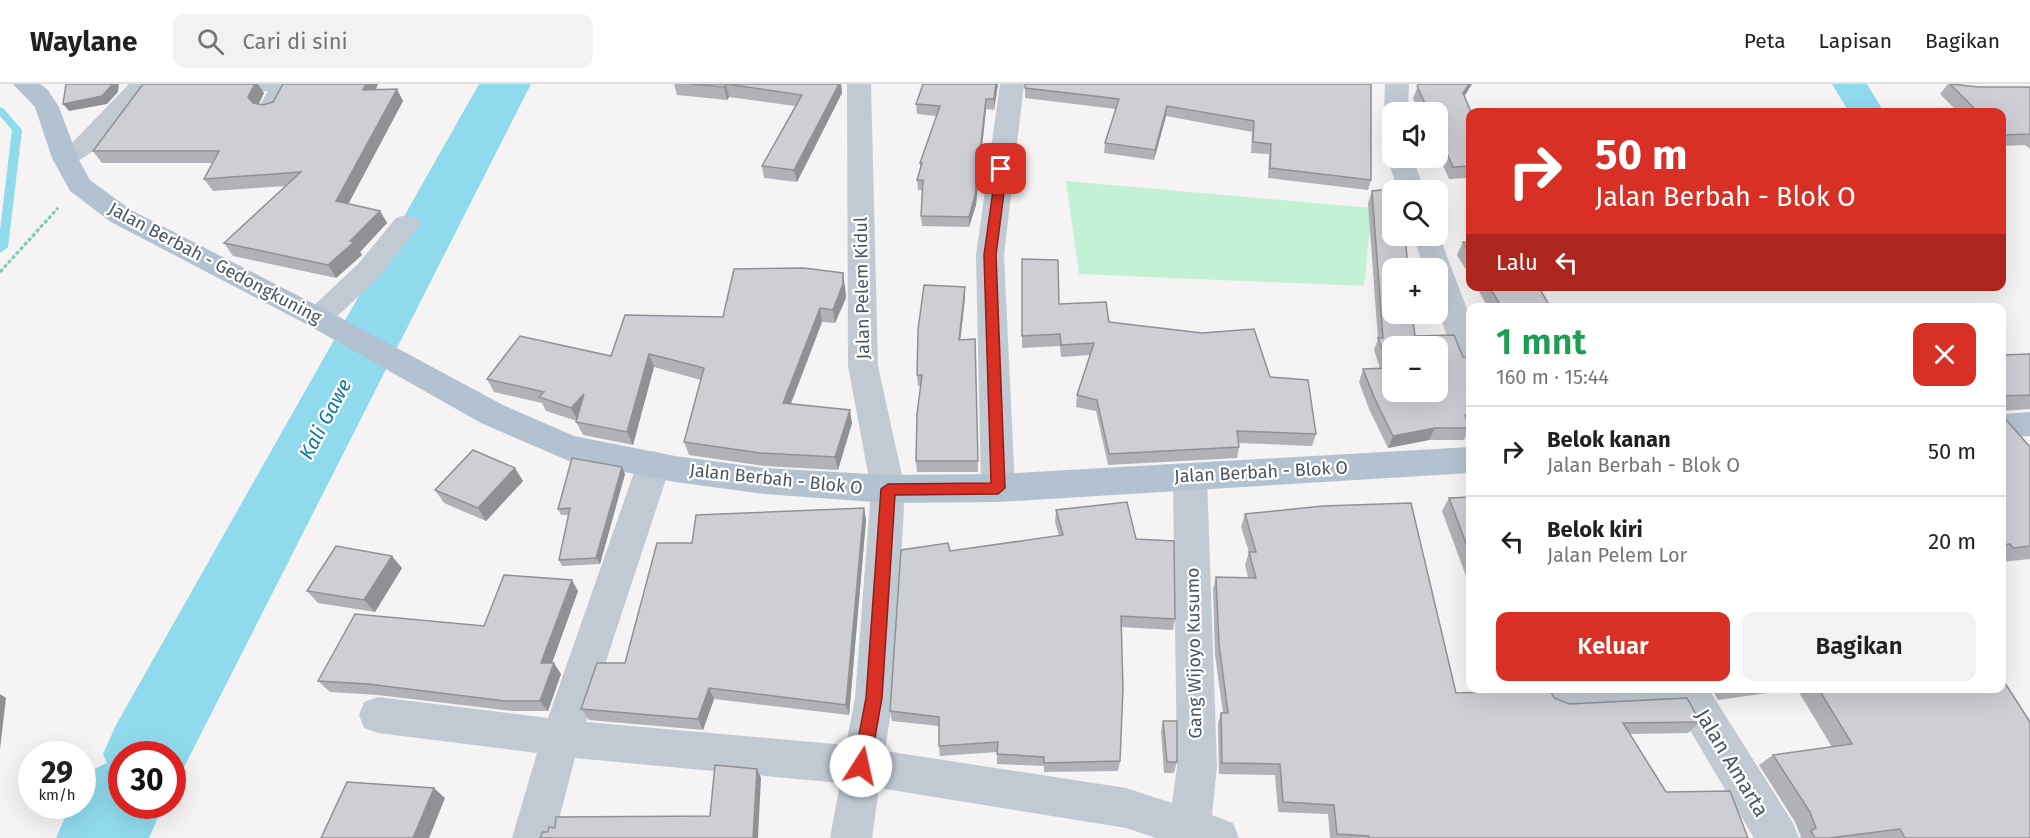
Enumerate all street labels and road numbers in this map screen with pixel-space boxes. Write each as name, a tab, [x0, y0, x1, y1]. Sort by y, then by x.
street label: Jalan Berbah - Gedongkuning	[105, 197, 326, 329]
street label: Jalan Pelem Kidul	[850, 217, 874, 359]
street label: Jalan Berbah - Blok O	[1174, 456, 1348, 488]
street label: Jalan Berbah - Blok O	[688, 459, 864, 499]
street label: Gang Wijoyo Kusumo	[1182, 567, 1206, 739]
street label: Jalan Amarta	[1690, 704, 1774, 822]

